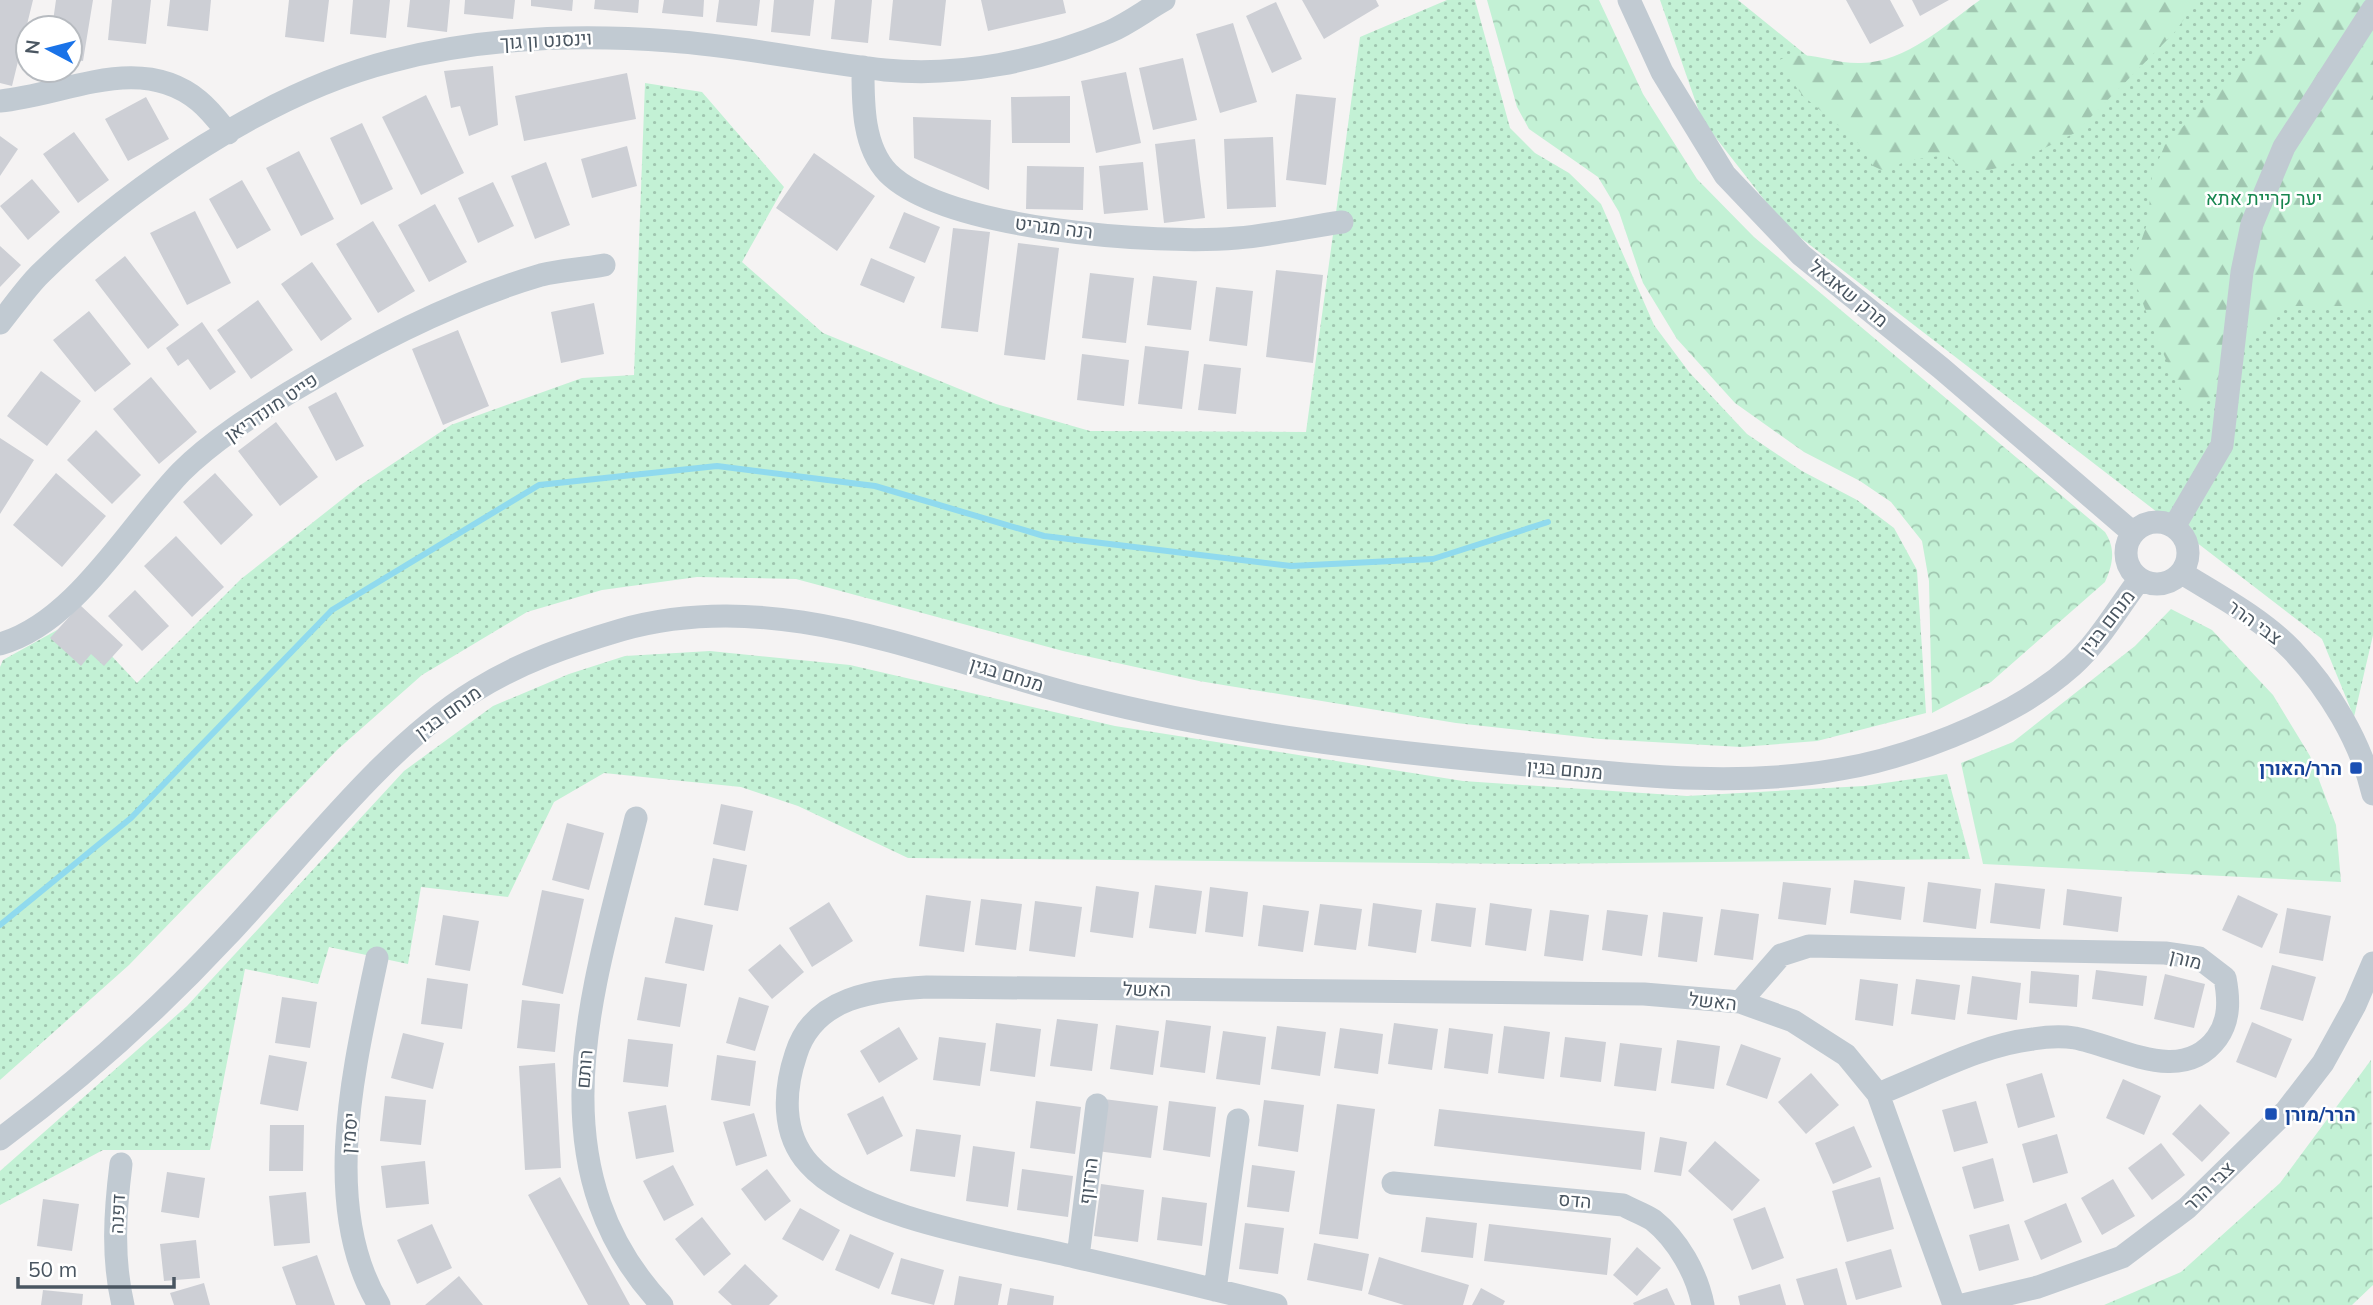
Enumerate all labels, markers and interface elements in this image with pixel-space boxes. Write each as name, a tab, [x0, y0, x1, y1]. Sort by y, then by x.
north arrow	[14, 14, 84, 84]
street label: וינסנט ון גוך	[499, 26, 593, 54]
text: N	[19, 38, 45, 56]
park label: יער קריית אתא	[2206, 186, 2322, 210]
street label: רנה מגריט	[1014, 210, 1094, 244]
street label: מרק שאגאל	[1805, 254, 1893, 332]
street label: פייט מונדריאן	[220, 367, 322, 447]
street label: מנחם בגין	[2074, 585, 2140, 659]
street label: צבי הרר	[2223, 594, 2287, 650]
street label: מנחם בגין	[967, 651, 1047, 697]
street label: מנחם בגין	[410, 680, 486, 744]
street label: מנחם בגין	[1526, 754, 1604, 784]
place label: הרר/האורן	[2259, 756, 2342, 780]
marker: הרר/האורן	[2348, 760, 2364, 776]
street label: מורן	[2167, 943, 2205, 975]
street label: האשל	[1123, 977, 1171, 1001]
street label: האשל	[1688, 987, 1738, 1015]
street label: רותם	[570, 1049, 598, 1089]
place label: הרר/מורן	[2285, 1102, 2356, 1126]
marker: הרר/מורן	[2263, 1106, 2279, 1122]
street label: יסמין	[336, 1112, 362, 1154]
street label: הרדוף	[1073, 1156, 1103, 1206]
street label: צבי הרר	[2179, 1156, 2239, 1216]
street label: הדס	[1557, 1187, 1593, 1213]
street label: דפנה	[104, 1193, 130, 1235]
scale bar	[18, 1246, 173, 1290]
text: 50 m	[28, 1256, 77, 1282]

